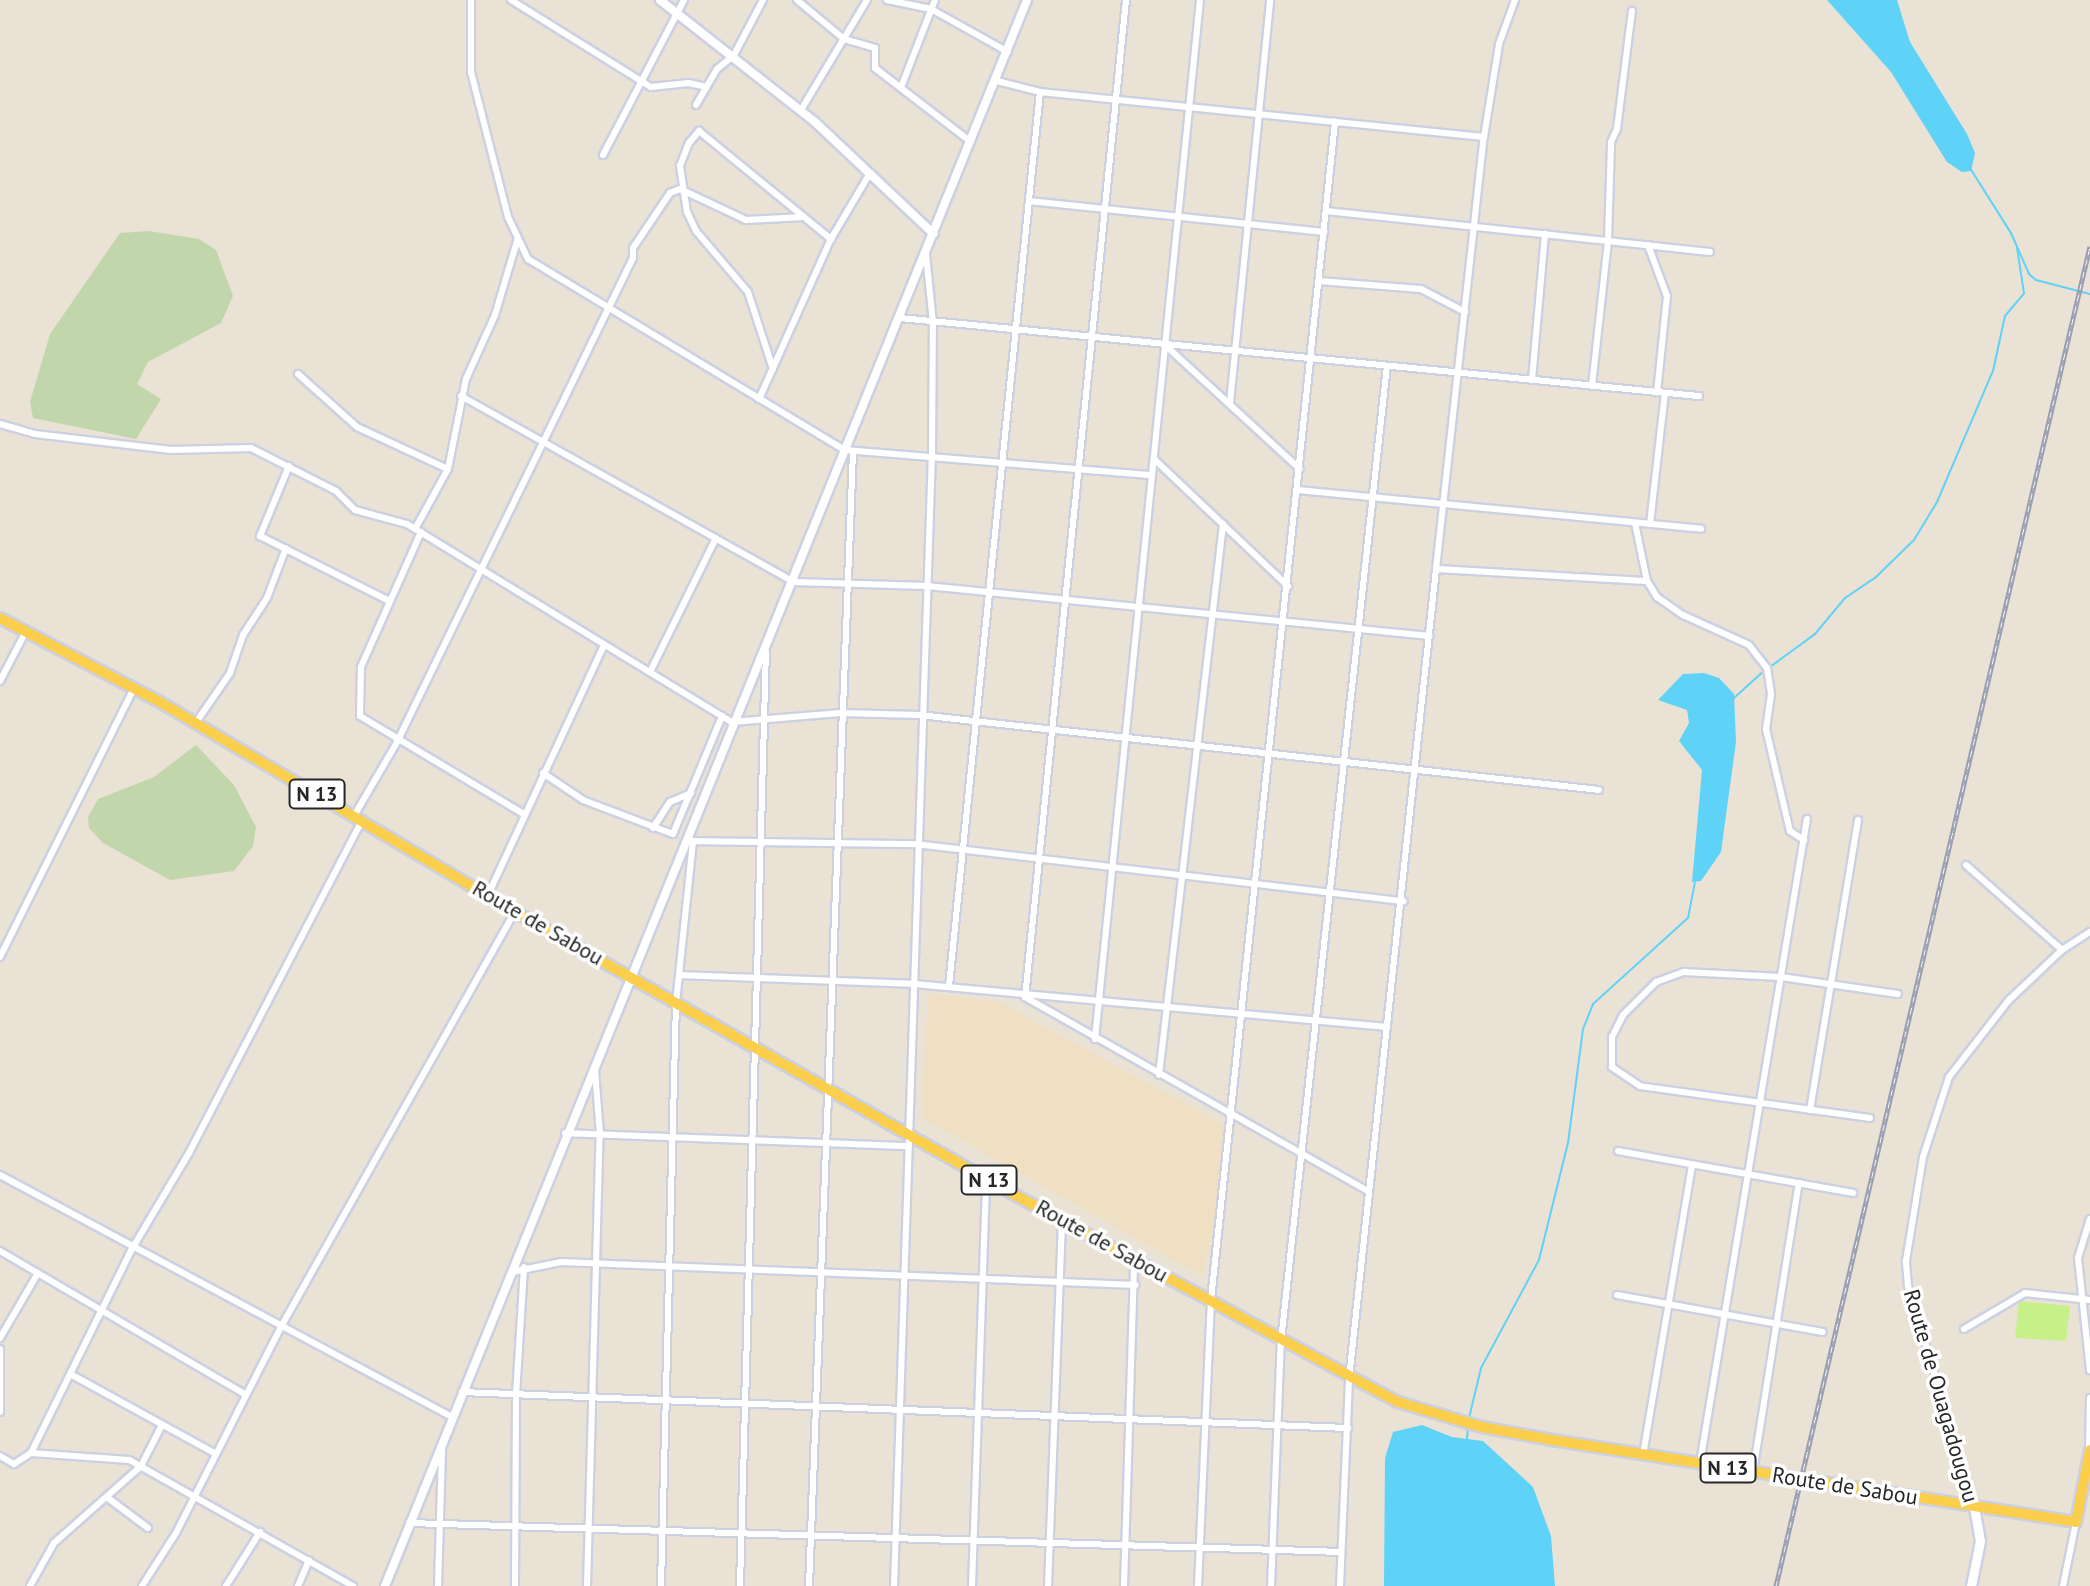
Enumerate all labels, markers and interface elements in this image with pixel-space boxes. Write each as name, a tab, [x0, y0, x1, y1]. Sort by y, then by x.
road number: N 13	[287, 778, 347, 810]
street label: Route de Sabou	[468, 875, 608, 971]
road number: N 13	[959, 1164, 1019, 1196]
street label: Route de Sabou	[1031, 1194, 1173, 1288]
street label: Route de Ouagadougou	[1898, 1286, 1984, 1506]
road number: N 13	[1698, 1452, 1758, 1484]
street label: Route de Sabou	[1770, 1461, 1920, 1511]

